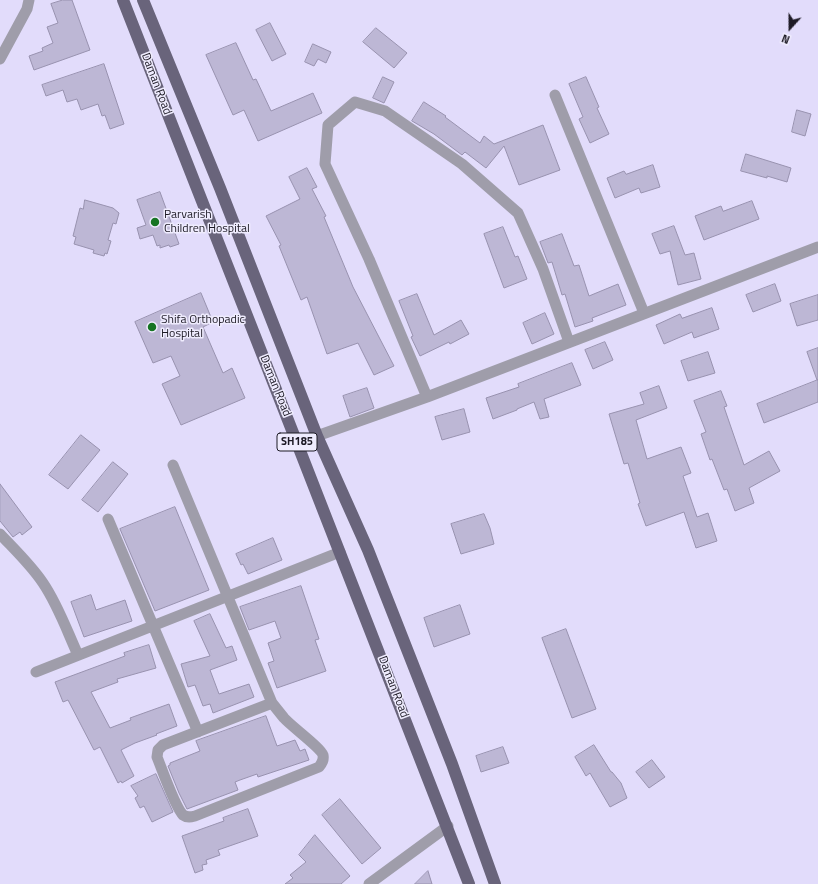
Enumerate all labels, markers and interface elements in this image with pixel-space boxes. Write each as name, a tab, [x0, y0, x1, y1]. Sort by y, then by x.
north arrow	[770, 8, 810, 48]
text: N	[779, 30, 792, 48]
street label: Daman Road	[138, 51, 174, 117]
place label: Parvarish Children Hospital	[164, 208, 250, 236]
marker: Parvarish Children Hospital	[149, 216, 161, 228]
place label: Shifa Orthopadic Hospital	[161, 313, 245, 341]
marker: Shifa Orthopadic Hospital	[146, 321, 158, 333]
street label: Daman Road	[256, 353, 294, 419]
road number: SH185	[277, 433, 317, 451]
street label: Daman Road	[375, 654, 411, 720]

